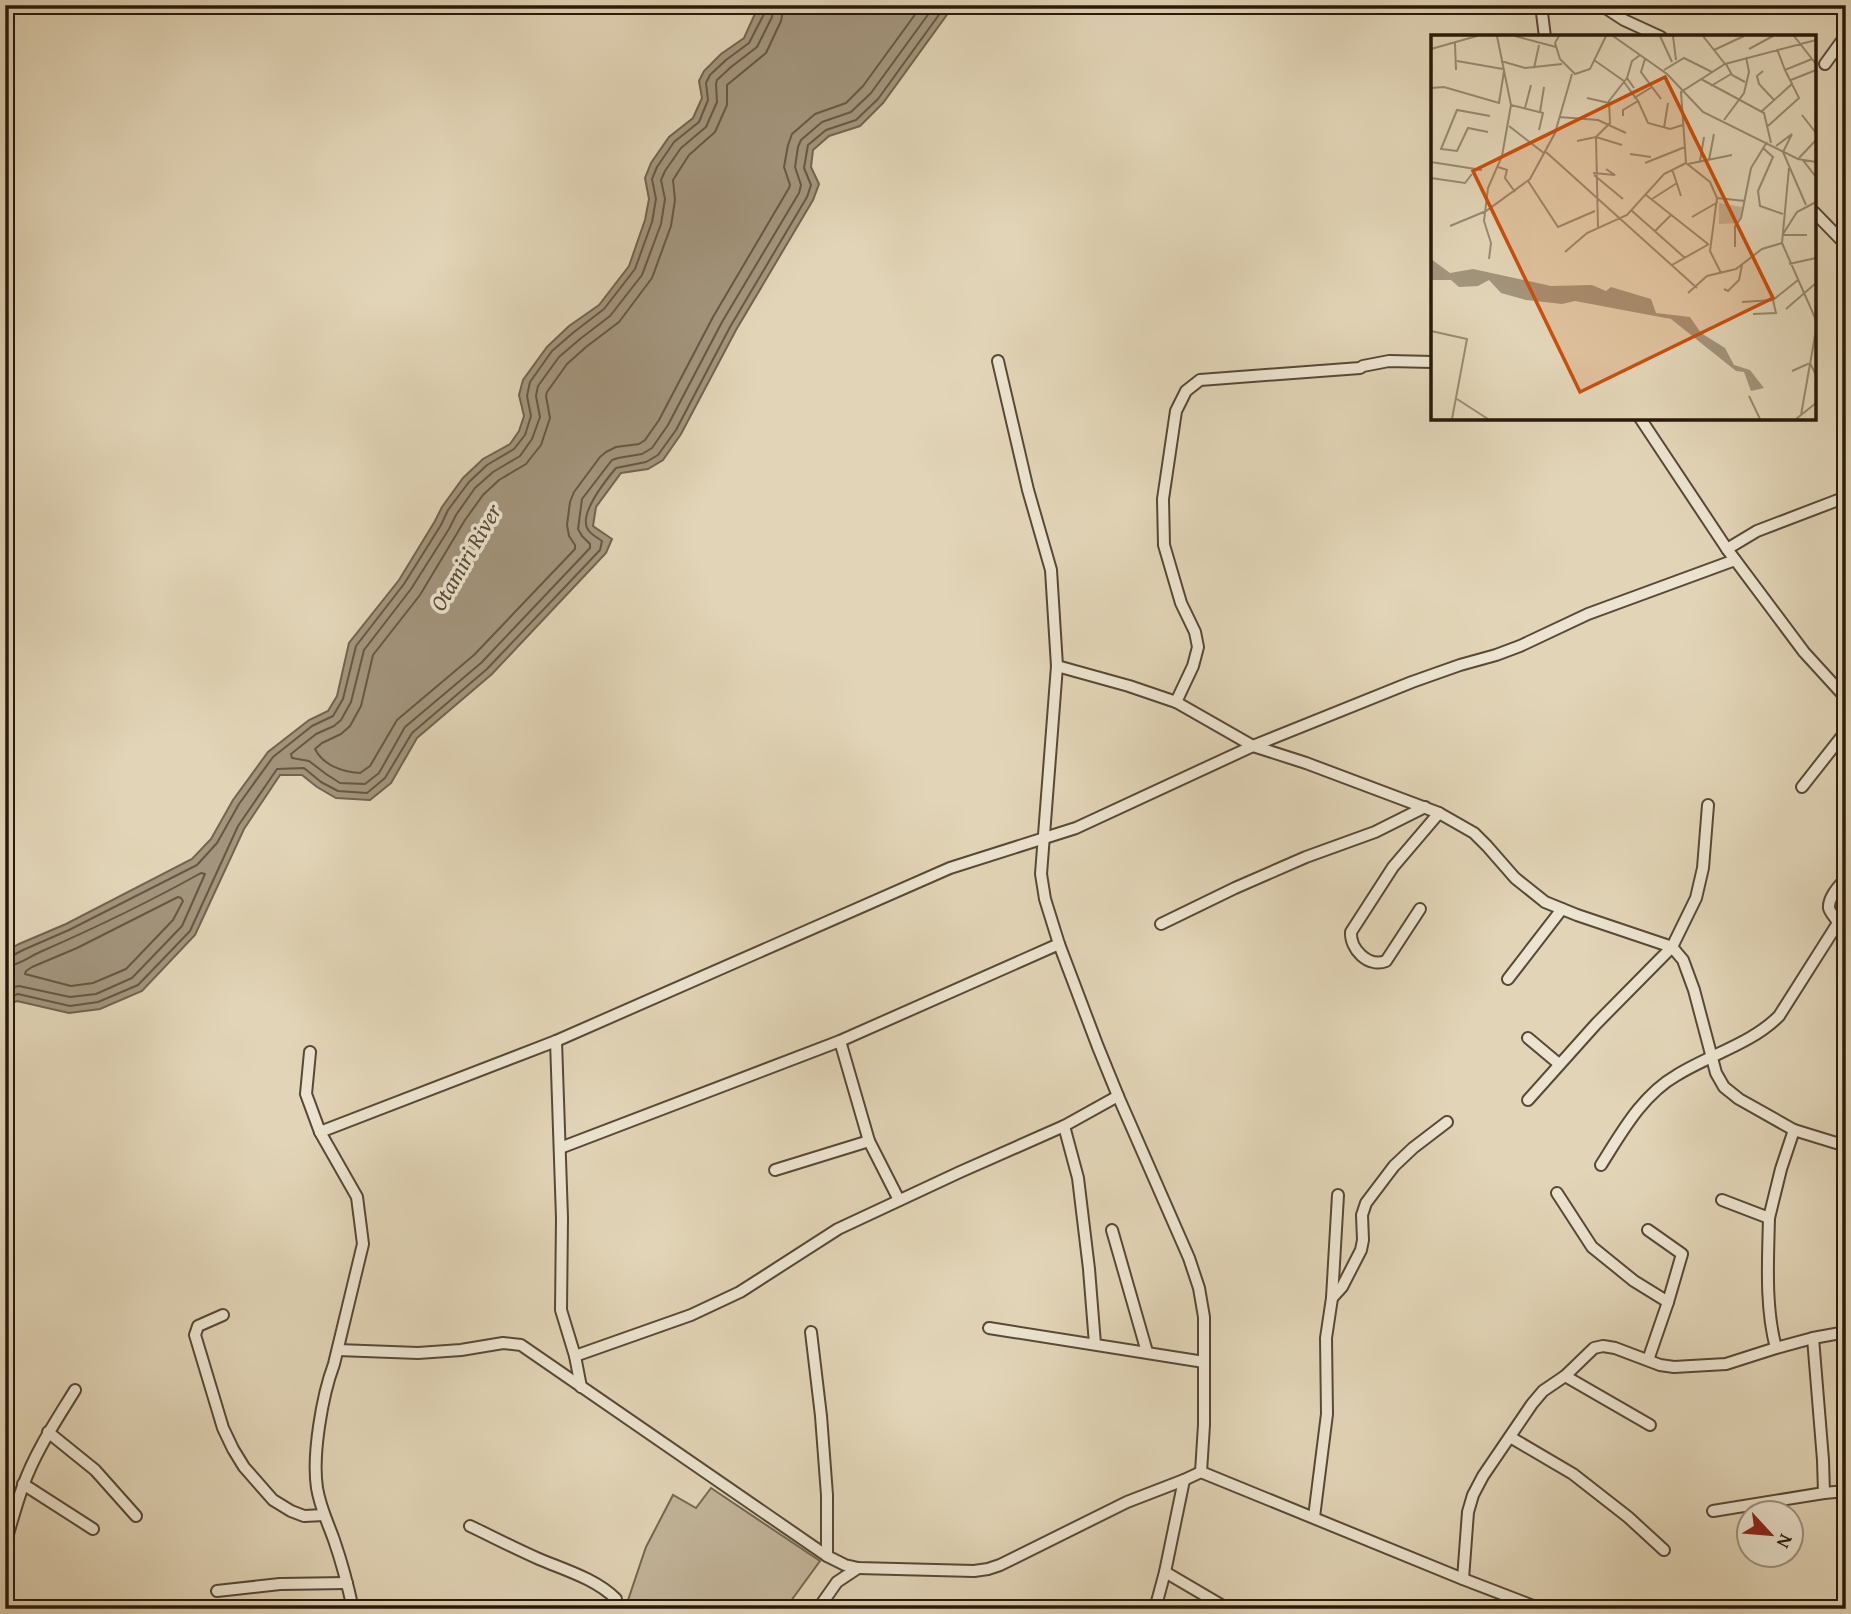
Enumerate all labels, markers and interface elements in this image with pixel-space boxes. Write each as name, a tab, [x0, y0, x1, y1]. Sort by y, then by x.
inset map	[1431, 35, 1816, 420]
water label: Otamiri River	[421, 496, 510, 617]
north arrow	[1736, 1498, 1806, 1568]
text: N	[1770, 1530, 1801, 1554]

